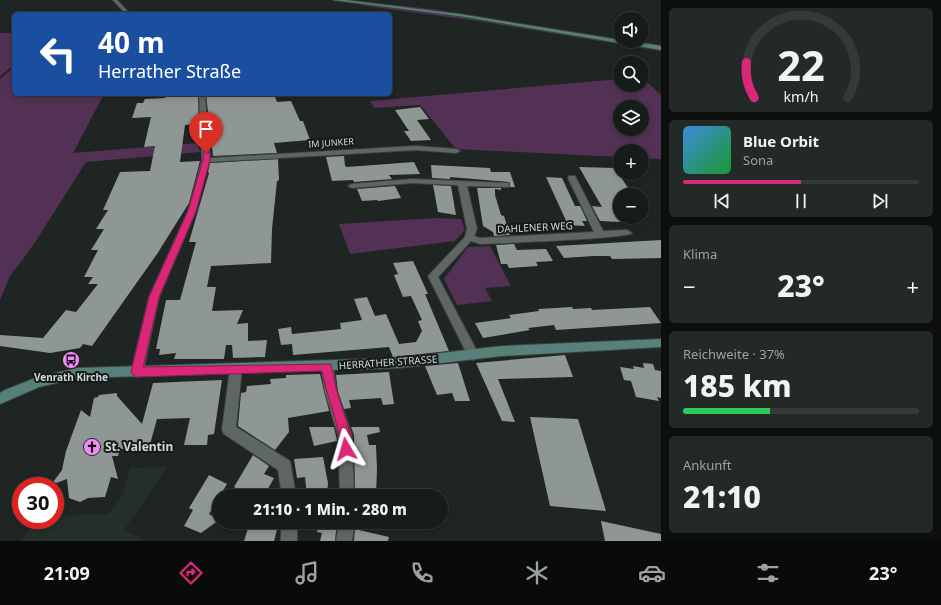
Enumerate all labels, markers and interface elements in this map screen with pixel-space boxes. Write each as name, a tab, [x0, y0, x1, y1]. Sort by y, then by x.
map controls	[613, 12, 649, 224]
button: sound	[613, 12, 649, 48]
text: 40 m	[98, 23, 165, 61]
icon: left	[32, 28, 84, 80]
text: 22	[777, 37, 825, 93]
button: search	[613, 56, 649, 92]
text: Herrather Straße	[98, 59, 241, 83]
text: km/h	[783, 87, 819, 106]
button: layers	[613, 100, 649, 136]
pin	[189, 112, 223, 153]
icon: arrive	[195, 118, 217, 140]
text: Blue Orbit	[743, 131, 819, 151]
street label: IM JUNKER	[308, 134, 355, 151]
button: +	[613, 144, 649, 180]
text: Sona	[743, 151, 773, 169]
button: −	[613, 188, 649, 224]
icon: previous	[711, 190, 733, 212]
icon: pause	[790, 190, 812, 212]
icon: next	[869, 190, 891, 212]
street label: DAHLENER WEG	[497, 218, 573, 236]
text: Klima	[683, 245, 717, 263]
text: 23°	[777, 265, 825, 306]
text: −	[683, 271, 696, 301]
text: +	[906, 271, 919, 301]
text: Reichweite · 37%	[683, 345, 785, 363]
bus stop icon: Venrath Kirche	[61, 350, 81, 370]
street label: HERRATHER STRASSE	[338, 352, 438, 372]
text: 185 km	[683, 365, 792, 406]
place label: Venrath Kirche	[34, 370, 108, 384]
position arrow	[325, 428, 367, 470]
church icon: St. Valentin	[82, 437, 102, 457]
place label: St. Valentin	[105, 438, 173, 455]
text: Ankunft	[683, 456, 732, 474]
text: 21:10	[683, 476, 761, 517]
speed limit sign: 30	[12, 477, 64, 529]
text: 21:10 · 1 Min. · 280 m	[253, 499, 407, 519]
icon: directions	[177, 559, 205, 587]
icon: music	[293, 559, 321, 587]
icon: phone	[408, 559, 436, 587]
icon: climate	[523, 559, 551, 587]
icon: car	[638, 559, 666, 587]
icon: filters	[754, 559, 782, 587]
text: 21:09	[44, 561, 90, 585]
text: 23°	[869, 561, 897, 585]

